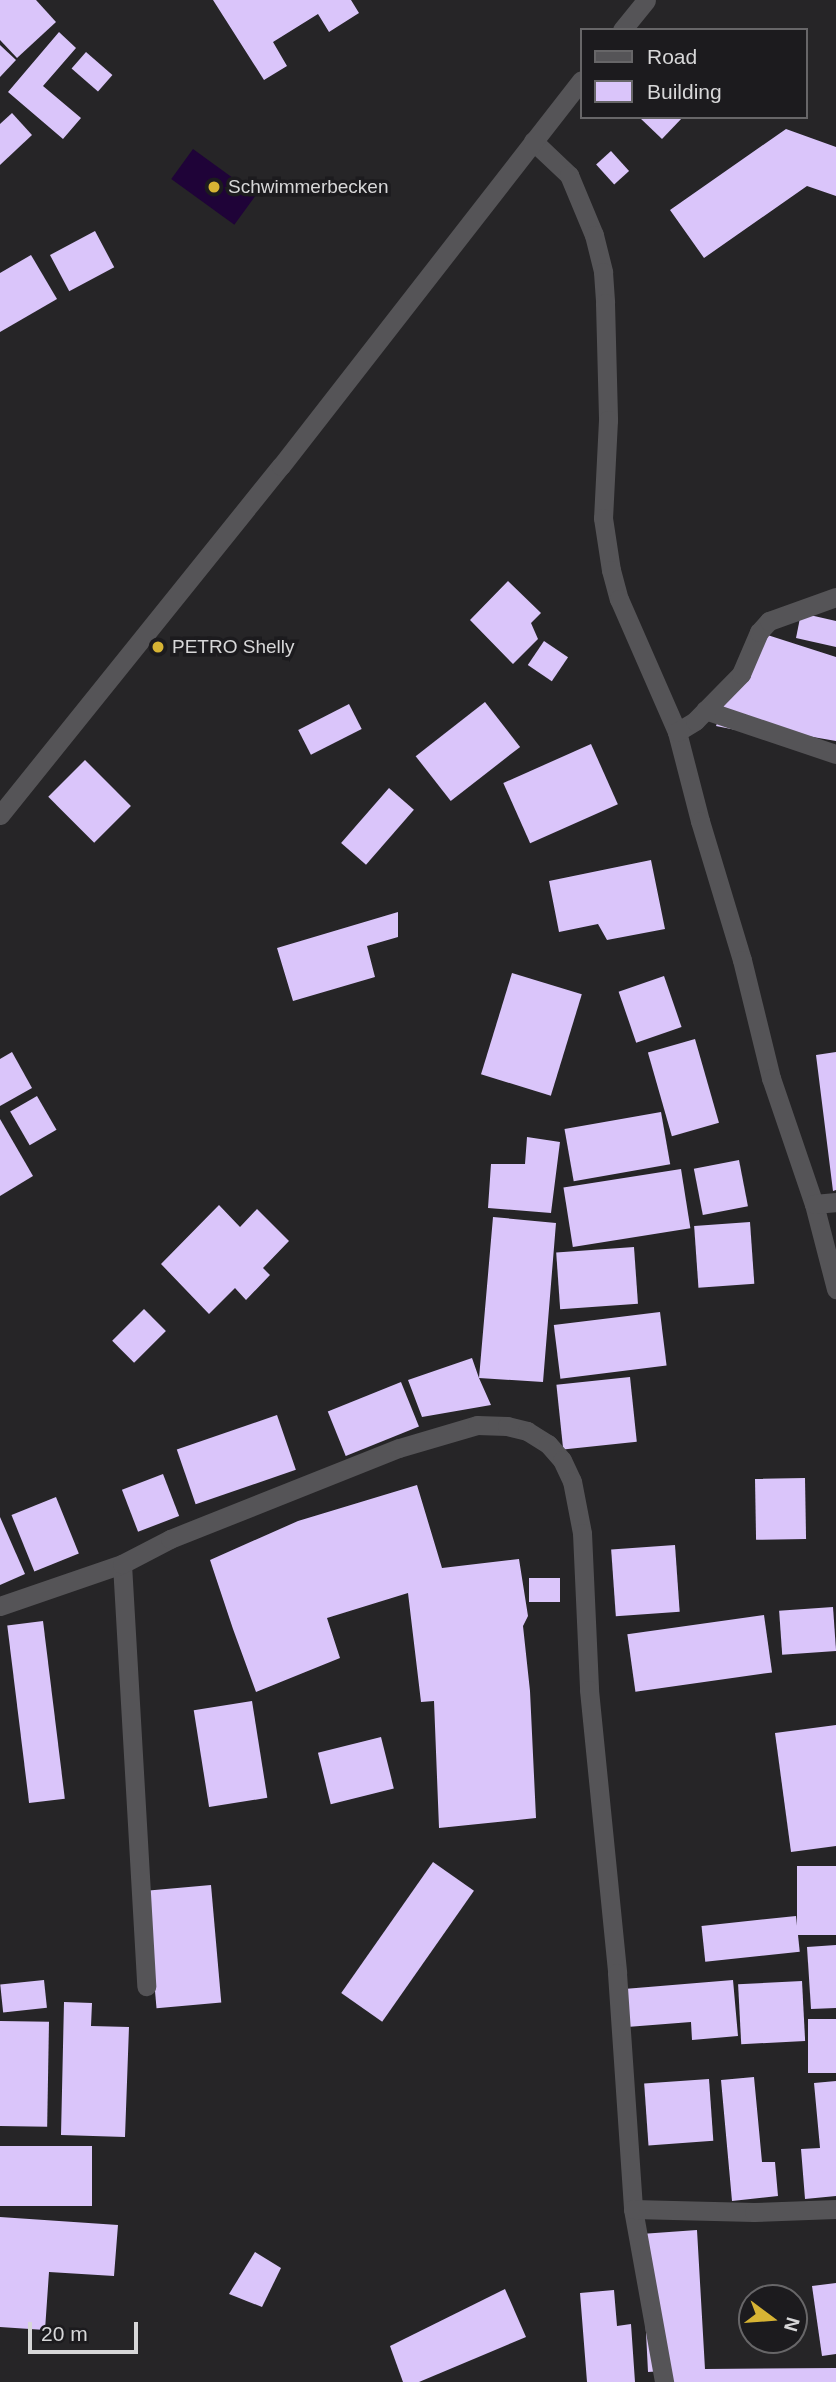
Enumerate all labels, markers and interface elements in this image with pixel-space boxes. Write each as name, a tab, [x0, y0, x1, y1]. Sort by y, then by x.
legend	[580, 28, 808, 119]
text: Road	[647, 45, 697, 68]
text: Building	[647, 80, 722, 103]
place label: Schwimmerbecken	[228, 176, 388, 198]
marker: Schwimmerbecken	[206, 179, 222, 195]
place label: PETRO Shelly	[172, 636, 294, 658]
marker: PETRO Shelly	[150, 639, 166, 655]
north arrow	[738, 2284, 808, 2354]
scale bar	[32, 2308, 142, 2352]
text: N	[780, 2315, 804, 2334]
text: 20 m	[41, 2322, 88, 2345]

